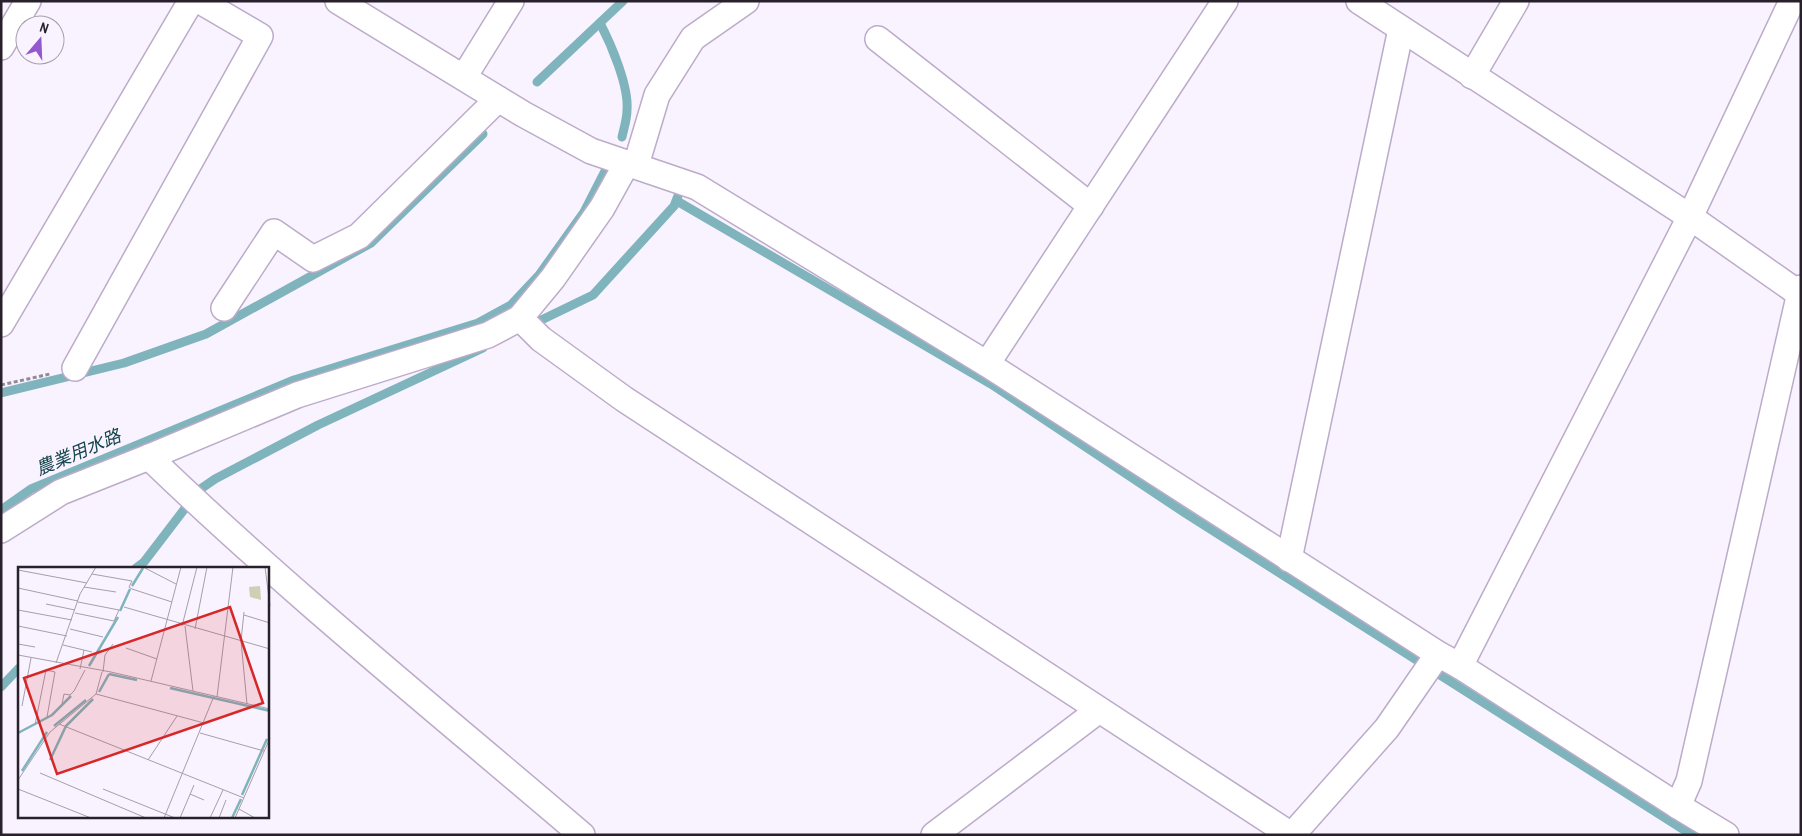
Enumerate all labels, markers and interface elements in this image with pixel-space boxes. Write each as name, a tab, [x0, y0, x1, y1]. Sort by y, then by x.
north arrow	[15, 15, 65, 65]
text: N	[37, 18, 51, 38]
water label: 農業用水路	[32, 422, 126, 481]
inset map	[18, 567, 269, 818]

